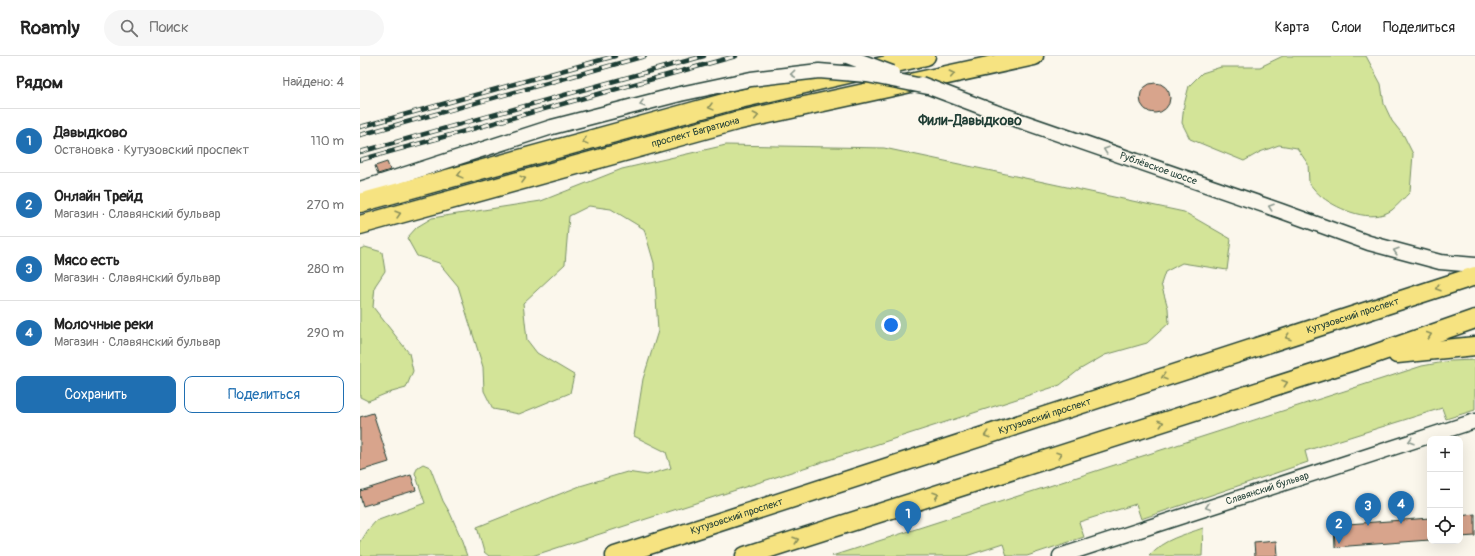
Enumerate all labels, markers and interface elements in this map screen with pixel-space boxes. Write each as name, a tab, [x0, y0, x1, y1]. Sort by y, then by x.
search box	[104, 10, 384, 46]
text: Roamly	[20, 16, 80, 40]
icon: search	[118, 17, 140, 39]
text: Поиск	[150, 18, 189, 37]
text: Карта	[1275, 19, 1309, 36]
text: Слои	[1331, 19, 1361, 36]
text: Поделиться	[1383, 19, 1455, 36]
one-way arrow	[790, 69, 796, 78]
one-way arrow	[949, 70, 955, 78]
text: Рядом	[16, 72, 63, 93]
text: Найдено: 4	[282, 74, 344, 90]
one-way arrow	[639, 99, 646, 107]
one-way arrow	[707, 102, 714, 111]
district label: Фили-Давыдково	[917, 112, 1022, 129]
one-way arrow	[753, 113, 760, 121]
street label: проспект Багратиона	[650, 114, 741, 150]
text: Давыдково	[54, 123, 127, 142]
text: 1	[26, 133, 32, 149]
text: 110 m	[311, 133, 344, 149]
one-way arrow	[582, 136, 589, 145]
text: Остановка · Кутузовский проспект	[54, 142, 249, 158]
one-way arrow	[1103, 147, 1110, 155]
street label: Рублёвское шоссе	[1118, 150, 1199, 188]
one-way arrow	[457, 171, 463, 179]
one-way arrow	[520, 176, 526, 184]
text: Онлайн Трейд	[54, 187, 143, 206]
text: 2	[25, 197, 33, 213]
text: 270 m	[307, 197, 344, 213]
one-way arrow	[1267, 203, 1274, 212]
text: Магазин · Славянский бульвар	[54, 206, 221, 222]
one-way arrow	[394, 210, 401, 219]
one-way arrow	[1392, 247, 1399, 256]
text: Мясо есть	[54, 251, 120, 270]
text: 3	[25, 261, 33, 277]
text: 280 m	[307, 261, 344, 277]
text: Магазин · Славянский бульвар	[54, 270, 221, 286]
one-way arrow	[1435, 283, 1442, 292]
street label: Кутузовский проспект	[1305, 295, 1401, 336]
text: Молочные реки	[54, 315, 153, 334]
your location	[881, 315, 901, 335]
text: 4	[25, 325, 33, 341]
text: 290 m	[307, 325, 344, 341]
one-way arrow	[1426, 331, 1433, 340]
one-way arrow	[1284, 332, 1291, 341]
text: Магазин · Славянский бульвар	[54, 334, 221, 350]
one-way arrow	[1161, 372, 1168, 381]
button: Сохранить	[16, 376, 176, 413]
button: Поделиться	[184, 376, 344, 413]
one-way arrow	[1281, 379, 1288, 388]
street label: Кутузовский проспект	[997, 395, 1093, 437]
one-way arrow	[1157, 419, 1164, 427]
one-way arrow	[984, 430, 991, 439]
map controls	[1427, 436, 1463, 544]
button: +	[1427, 436, 1463, 472]
one-way arrow	[1408, 437, 1415, 445]
one-way arrow	[1056, 451, 1063, 460]
street label: Славянский бульвар	[1224, 469, 1311, 508]
button: −	[1427, 472, 1463, 508]
one-way arrow	[932, 491, 939, 500]
pin: 4	[1388, 491, 1414, 524]
pin: 3	[1355, 493, 1381, 526]
street label: Кутузовский проспект	[689, 496, 785, 537]
pin: 1	[895, 501, 921, 534]
one-way arrow	[1204, 502, 1211, 511]
button: locate	[1427, 508, 1463, 544]
pin: 2	[1326, 511, 1352, 544]
one-way arrow	[792, 536, 799, 545]

